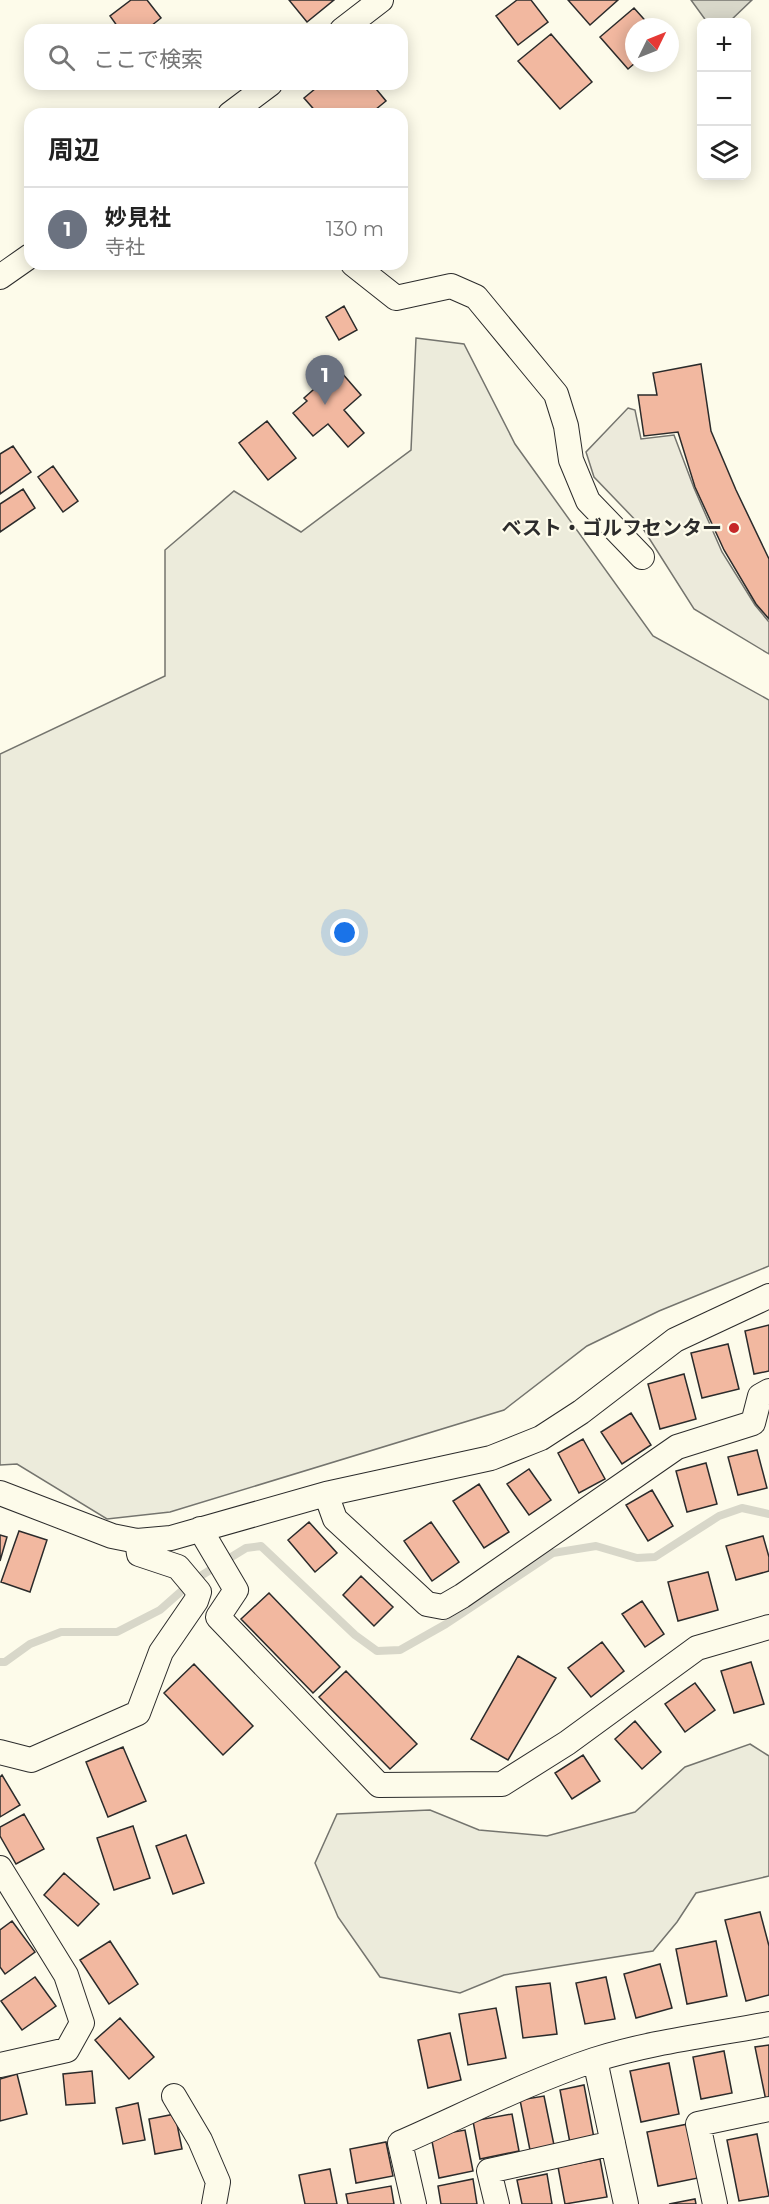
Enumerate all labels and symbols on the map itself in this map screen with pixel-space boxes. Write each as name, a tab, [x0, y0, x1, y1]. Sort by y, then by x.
north arrow	[625, 18, 679, 72]
pin: 1	[306, 356, 344, 405]
place label: ベスト・ゴルフセンター	[502, 516, 722, 540]
marker: ベスト・ゴルフセンター	[727, 521, 741, 535]
your location	[330, 918, 359, 947]

